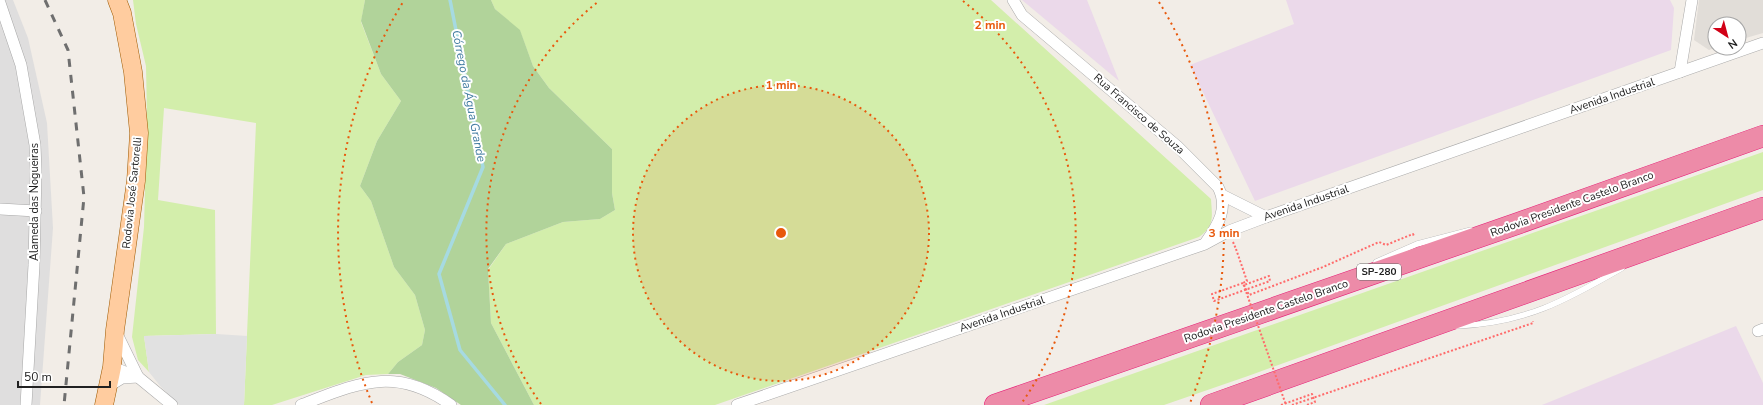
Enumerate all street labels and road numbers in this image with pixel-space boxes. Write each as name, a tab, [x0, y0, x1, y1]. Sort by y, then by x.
street label: Rua Francisco de Souza	[1090, 70, 1188, 158]
street label: Avenida Industrial	[1567, 74, 1657, 118]
street label: Rodovia José Sartorelli	[119, 137, 145, 249]
street label: Alameda das Nogueiras	[27, 143, 42, 261]
street label: Rodovia Presidente Castelo Branco	[1488, 167, 1656, 241]
street label: Avenida Industrial	[1261, 181, 1351, 225]
road number: SP-280	[1357, 264, 1401, 280]
street label: Rodovia Presidente Castelo Branco	[1182, 276, 1350, 346]
street label: Avenida Industrial	[957, 292, 1047, 336]

